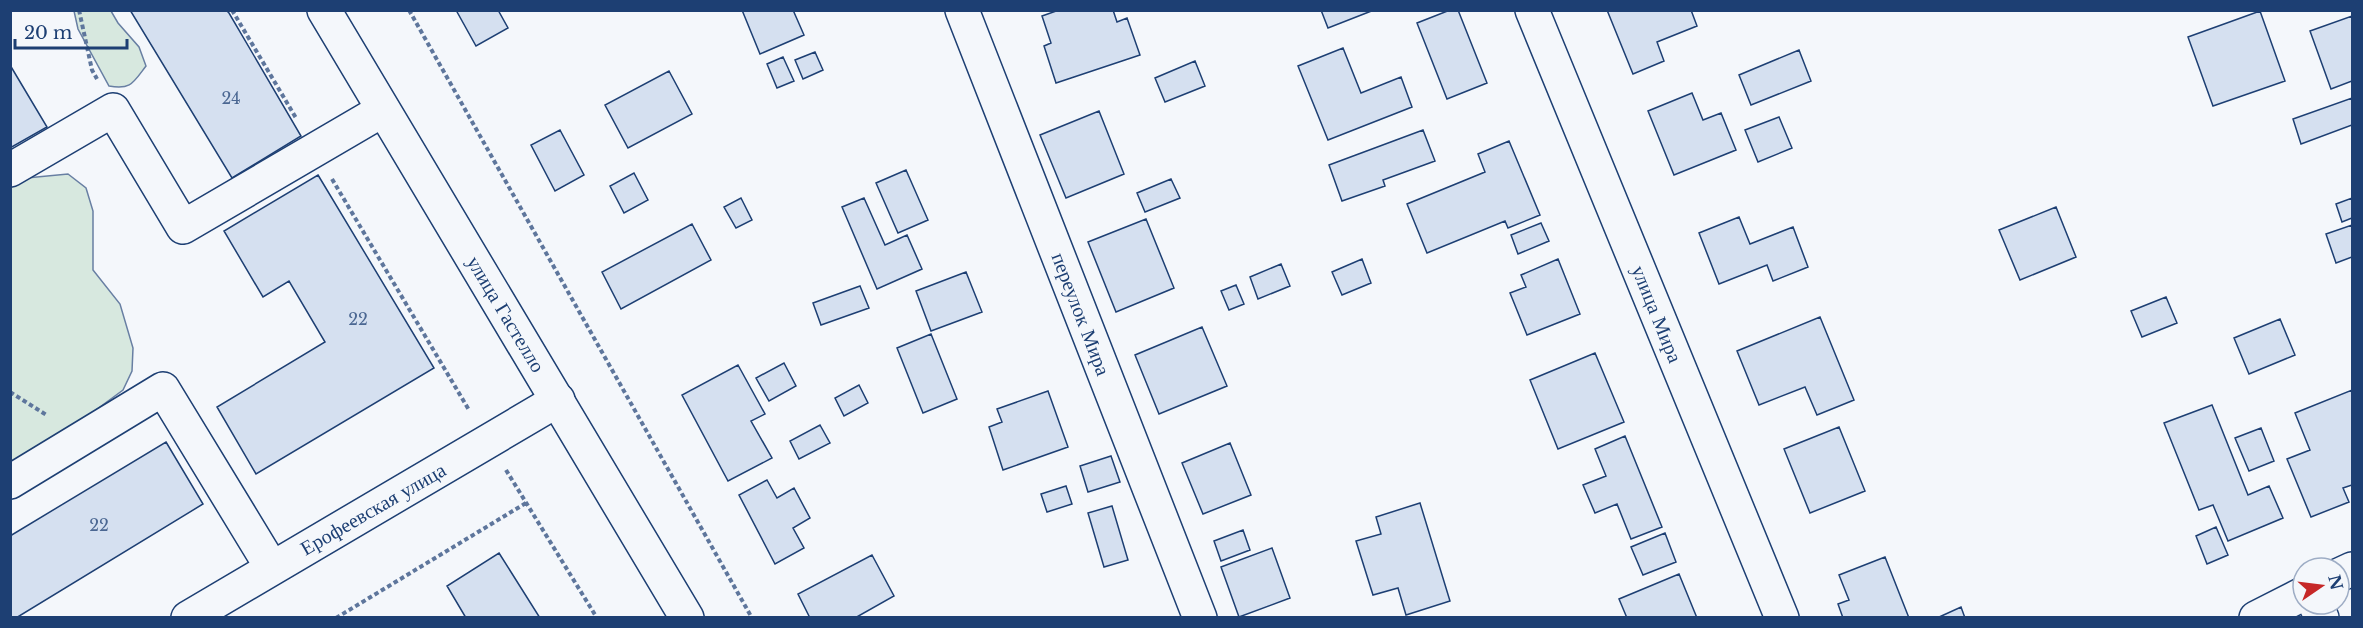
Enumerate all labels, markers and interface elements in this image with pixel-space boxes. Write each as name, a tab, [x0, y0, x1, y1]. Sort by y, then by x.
scale bar	[15, 12, 128, 50]
text: 20 m	[24, 22, 72, 44]
house number: 24	[221, 88, 241, 108]
street label: переулок Мира	[1047, 249, 1116, 379]
street label: улица Гастелло	[462, 251, 550, 377]
street label: улица Мира	[1627, 262, 1687, 366]
house number: 22	[348, 309, 368, 329]
street label: Ерофеевская улица	[296, 458, 450, 560]
house number: 22	[89, 515, 109, 535]
north arrow	[2291, 556, 2351, 616]
text: N	[2324, 573, 2347, 592]

